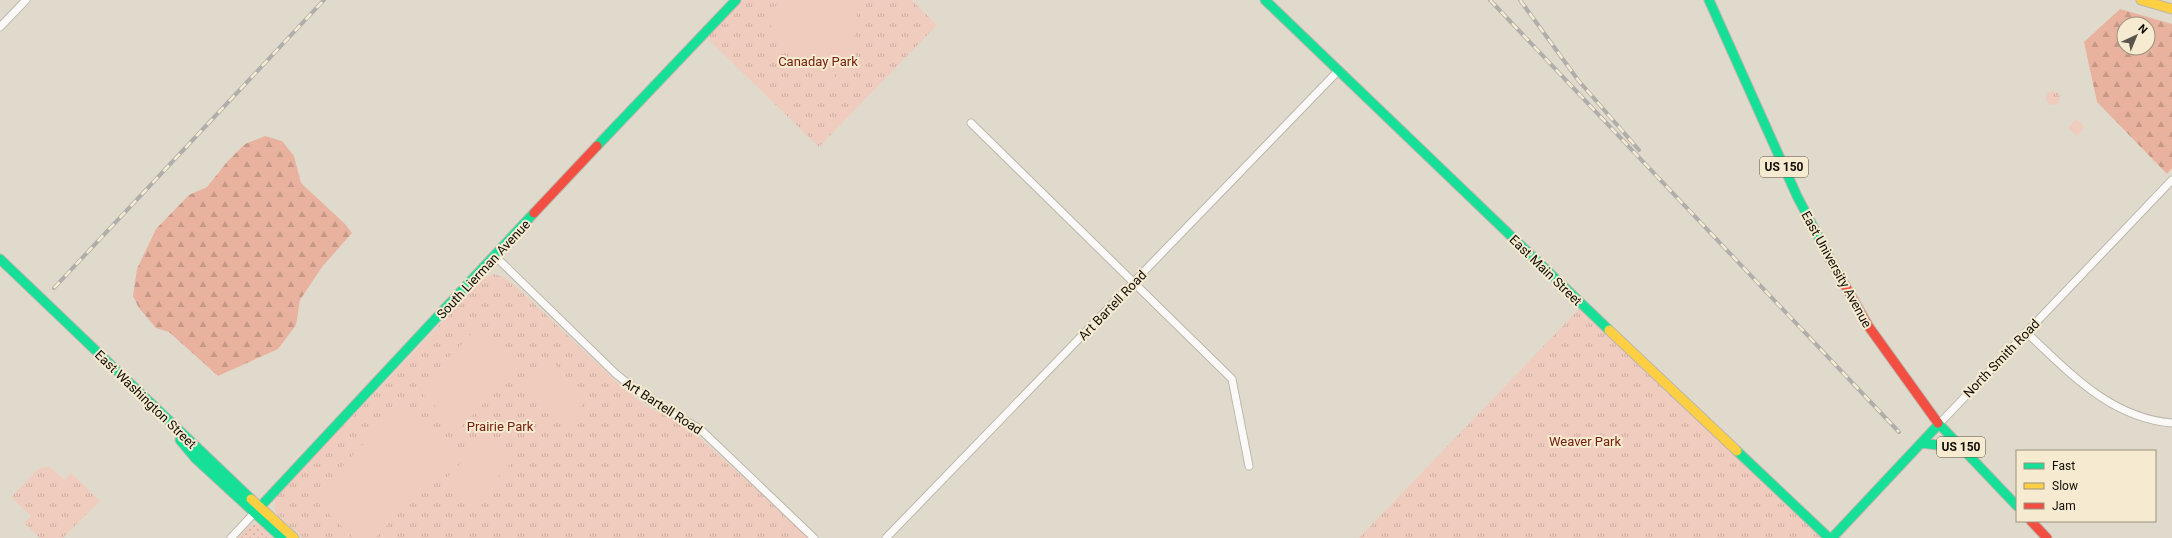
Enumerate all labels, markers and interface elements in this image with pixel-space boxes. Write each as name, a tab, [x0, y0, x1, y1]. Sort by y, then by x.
north arrow	[2116, 16, 2156, 56]
text: N	[2135, 22, 2150, 37]
park label: Canaday Park	[778, 54, 858, 69]
road number: US 150	[1760, 157, 1808, 177]
street label: East University Avenue	[1798, 208, 1875, 330]
street label: South Lierman Avenue	[434, 217, 533, 322]
street label: East Main Street	[1506, 232, 1585, 309]
street label: Art Bartell Road	[1075, 267, 1149, 343]
street label: North Smith Road	[1960, 316, 2042, 401]
street label: East Washington Street	[92, 347, 199, 452]
street label: Art Bartell Road	[620, 375, 705, 438]
park label: Prairie Park	[467, 419, 534, 434]
park label: Weaver Park	[1549, 434, 1621, 449]
road number: US 150	[1937, 437, 1985, 457]
legend	[2016, 450, 2156, 522]
text: Fast	[2052, 459, 2075, 473]
text: Slow	[2052, 479, 2078, 493]
text: Jam	[2052, 499, 2076, 513]

